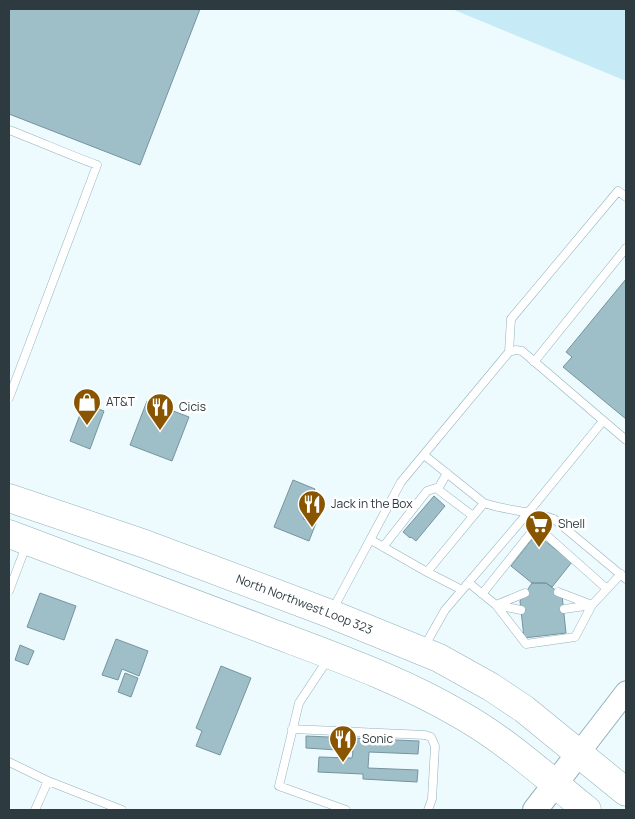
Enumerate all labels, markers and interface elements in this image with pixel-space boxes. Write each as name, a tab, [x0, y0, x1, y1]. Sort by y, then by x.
shop icon: AT&T	[72, 387, 102, 426]
restaurant icon: Cicis	[145, 392, 175, 431]
place label: AT&T	[106, 393, 136, 410]
place label: Cicis	[179, 398, 206, 415]
restaurant icon: Jack in the Box	[297, 489, 327, 528]
place label: Jack in the Box	[331, 495, 413, 512]
supermarket icon: Shell	[524, 509, 554, 548]
place label: Shell	[558, 515, 585, 532]
street label: North Northwest Loop 323	[234, 570, 375, 638]
restaurant icon: Sonic	[328, 724, 358, 763]
place label: Sonic	[362, 730, 393, 747]

